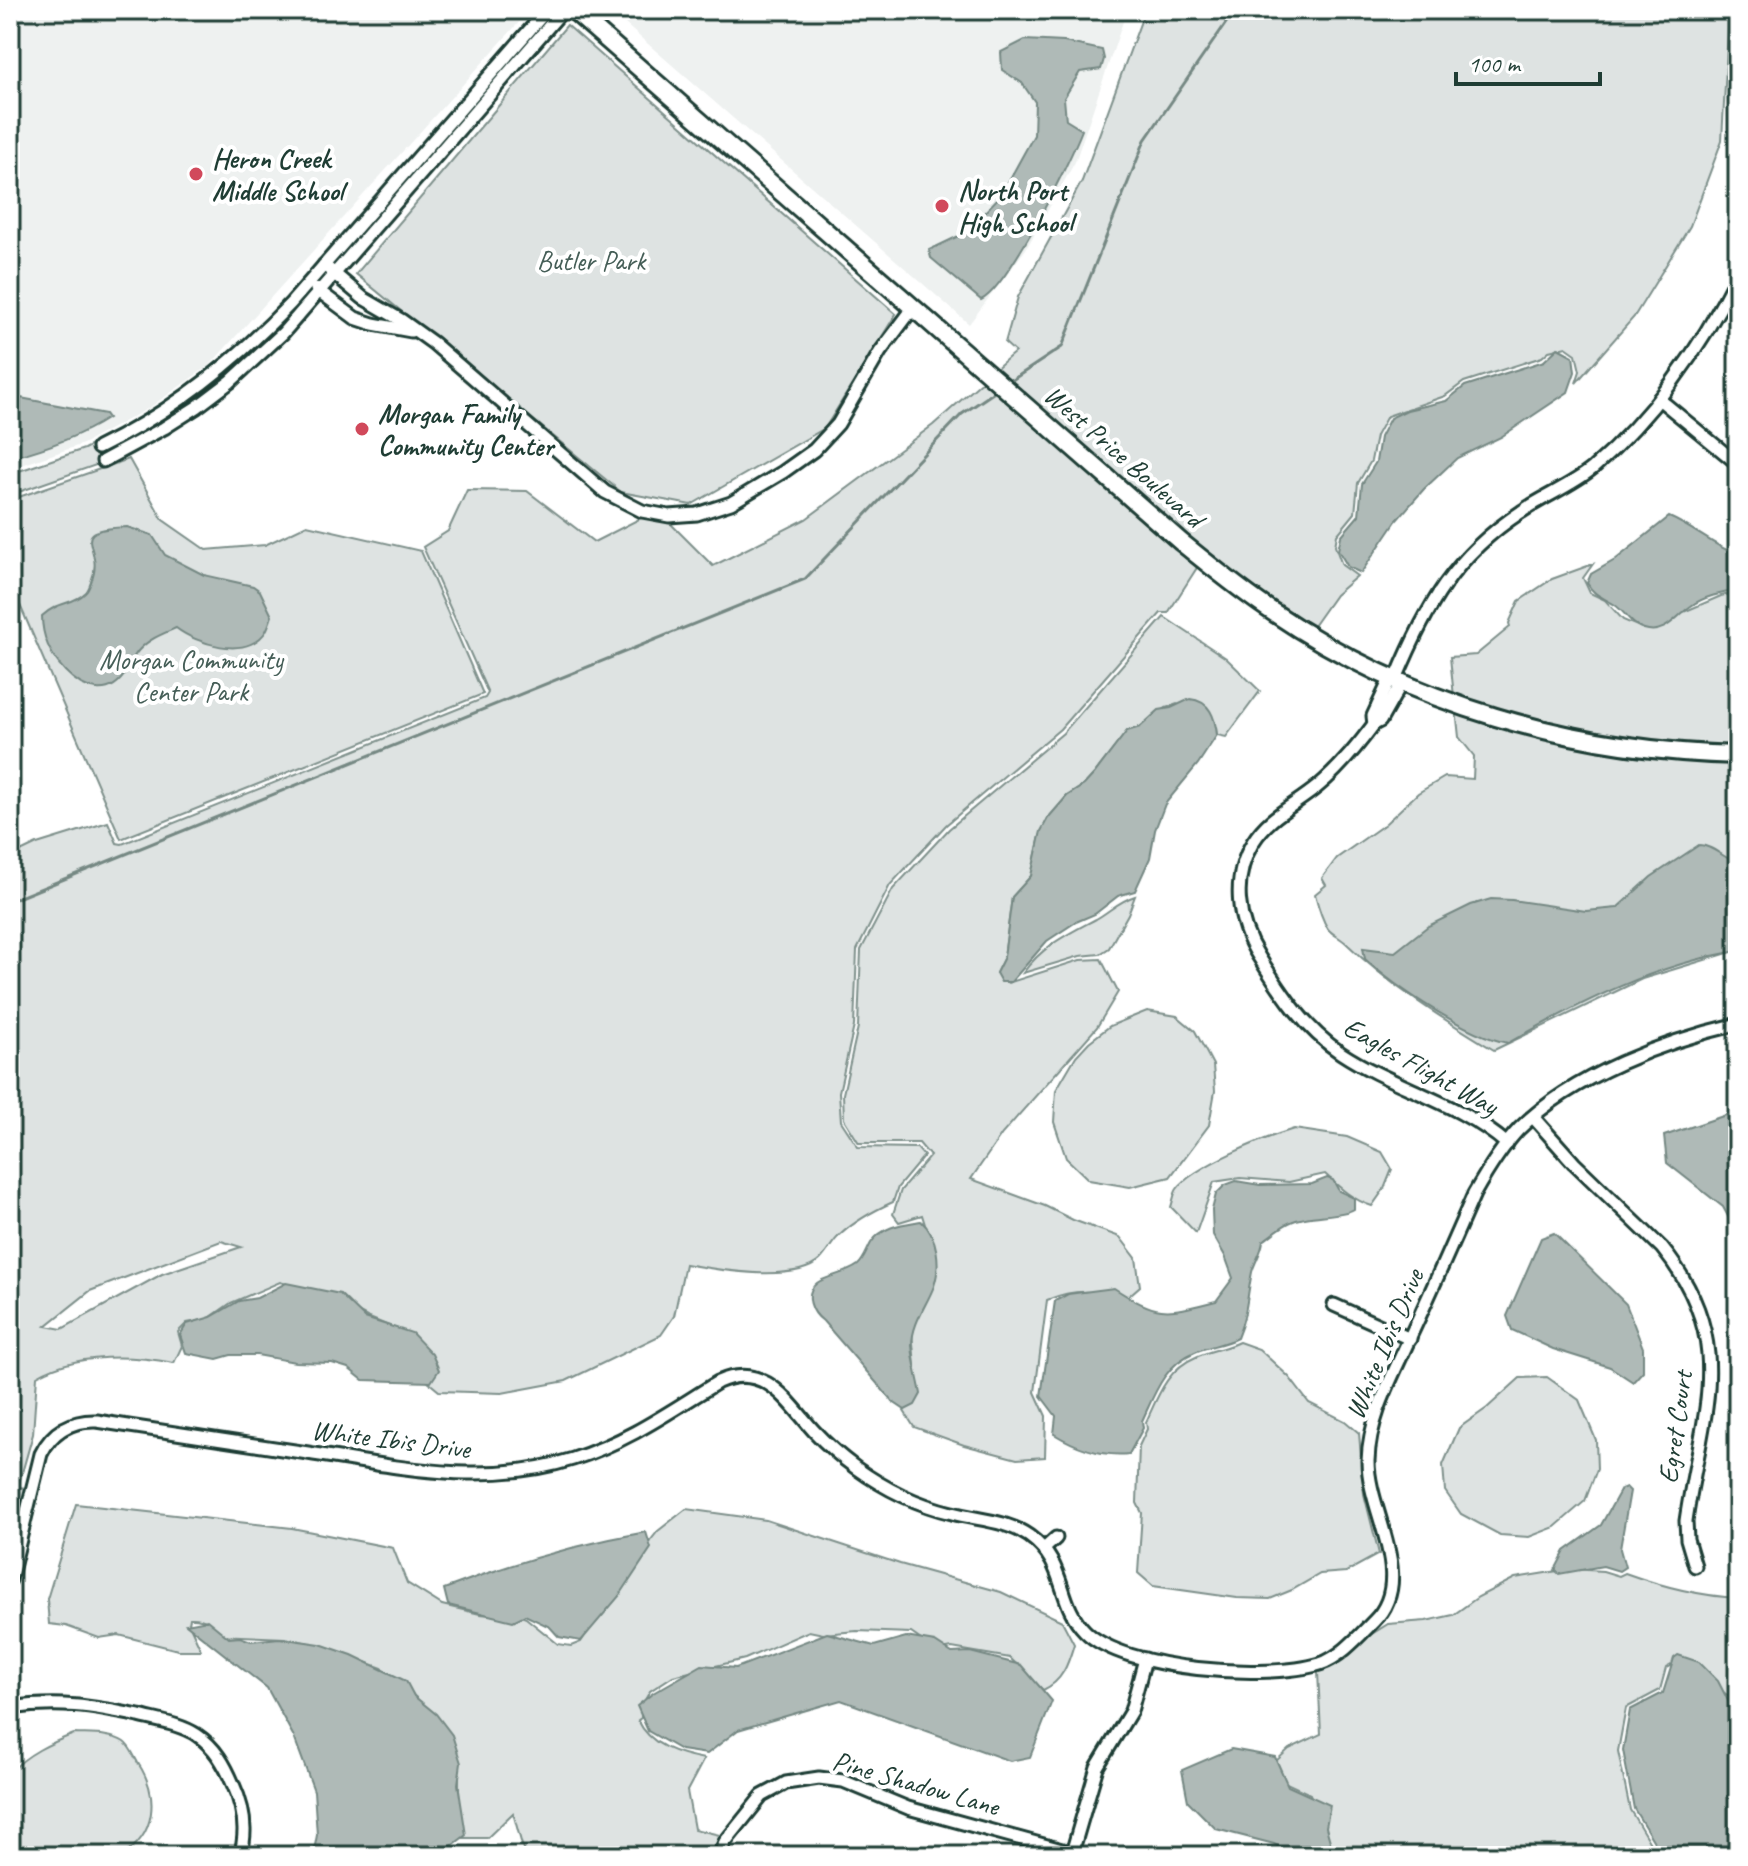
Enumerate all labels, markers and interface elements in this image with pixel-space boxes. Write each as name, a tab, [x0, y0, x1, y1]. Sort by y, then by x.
scale bar	[1456, 36, 1600, 86]
text: 100 m	[1468, 49, 1522, 79]
place label: Heron Creek Middle School	[212, 141, 349, 208]
marker: Heron Creek Middle School	[187, 165, 205, 183]
place label: North Port High School	[958, 173, 1078, 240]
marker: North Port High School	[933, 197, 951, 215]
park label: Butler Park	[537, 243, 647, 278]
street label: West Price Boulevard	[1037, 377, 1214, 538]
place label: Morgan Family Community Center	[378, 396, 556, 464]
marker: Morgan Family Community Center	[353, 420, 371, 438]
park label: Morgan Community Center Park	[99, 642, 285, 709]
street label: Eagles Flight Way	[1338, 1009, 1506, 1124]
street label: White Ibis Drive	[1337, 1262, 1432, 1424]
street label: Egret Court	[1650, 1366, 1701, 1485]
street label: White Ibis Drive	[310, 1412, 474, 1466]
street label: Pine Shadow Lane	[829, 1743, 1005, 1824]

